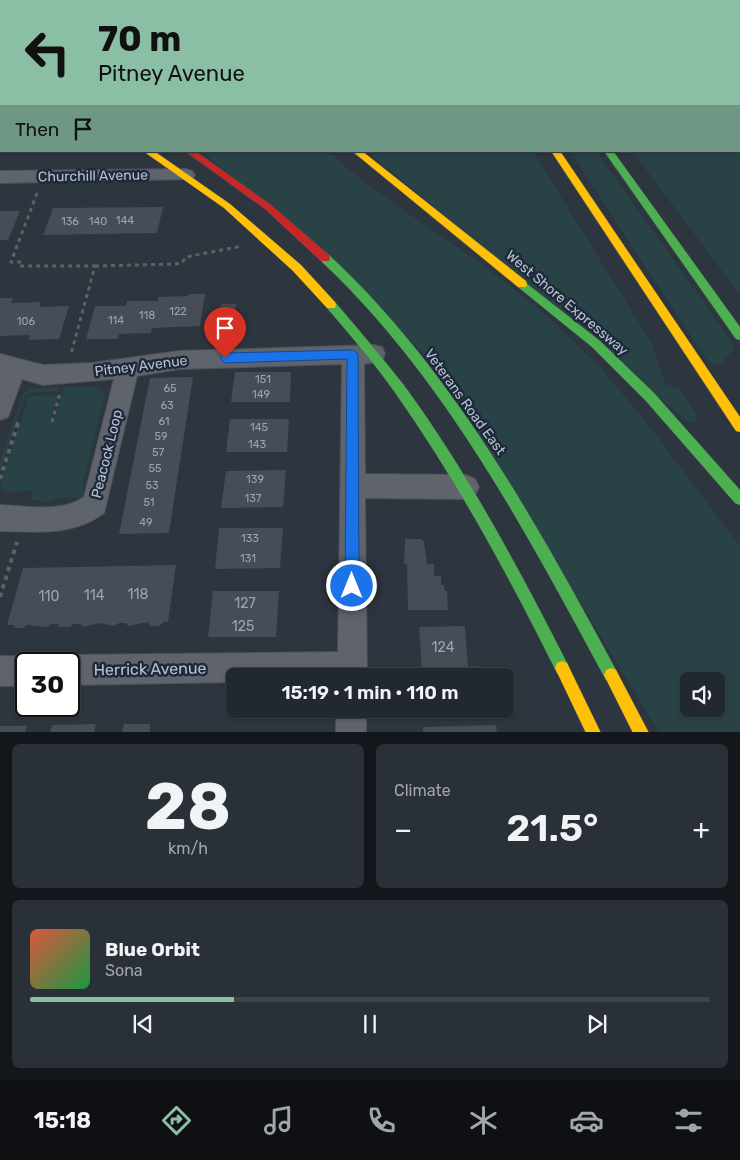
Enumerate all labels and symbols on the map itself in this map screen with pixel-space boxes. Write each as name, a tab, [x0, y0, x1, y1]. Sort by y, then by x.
street label: Churchill Avenue	[38, 167, 148, 185]
house number: 144	[116, 214, 134, 227]
house number: 136	[61, 215, 79, 228]
house number: 140	[89, 215, 107, 228]
street label: West Shore Expressway	[502, 247, 632, 359]
house number: 122	[169, 305, 187, 318]
pin	[204, 307, 246, 358]
house number: 118	[139, 309, 155, 322]
house number: 114	[108, 314, 124, 327]
house number: 106	[17, 315, 36, 328]
street label: Veterans Road East	[421, 346, 509, 459]
street label: Pitney Avenue	[94, 352, 189, 380]
house number: 151	[255, 373, 271, 386]
house number: 65	[163, 382, 177, 395]
house number: 149	[252, 388, 270, 401]
house number: 63	[160, 399, 174, 412]
street label: Peacock Loop	[88, 408, 126, 500]
house number: 61	[158, 415, 170, 428]
house number: 145	[250, 421, 268, 434]
house number: 59	[154, 430, 168, 443]
house number: 143	[248, 438, 266, 451]
house number: 57	[152, 446, 164, 459]
house number: 55	[148, 462, 162, 475]
house number: 139	[246, 473, 264, 486]
house number: 53	[145, 479, 159, 492]
house number: 137	[245, 492, 262, 505]
house number: 51	[143, 496, 155, 509]
house number: 49	[139, 516, 153, 529]
house number: 133	[241, 532, 259, 545]
house number: 131	[240, 552, 256, 565]
position arrow	[325, 559, 377, 611]
house number: 118	[128, 586, 149, 603]
house number: 114	[84, 587, 105, 604]
house number: 110	[39, 588, 60, 605]
house number: 127	[234, 595, 256, 612]
house number: 125	[232, 618, 254, 635]
house number: 124	[432, 639, 455, 656]
speed limit sign: 30	[15, 652, 80, 717]
street label: Herrick Avenue	[93, 659, 207, 679]

